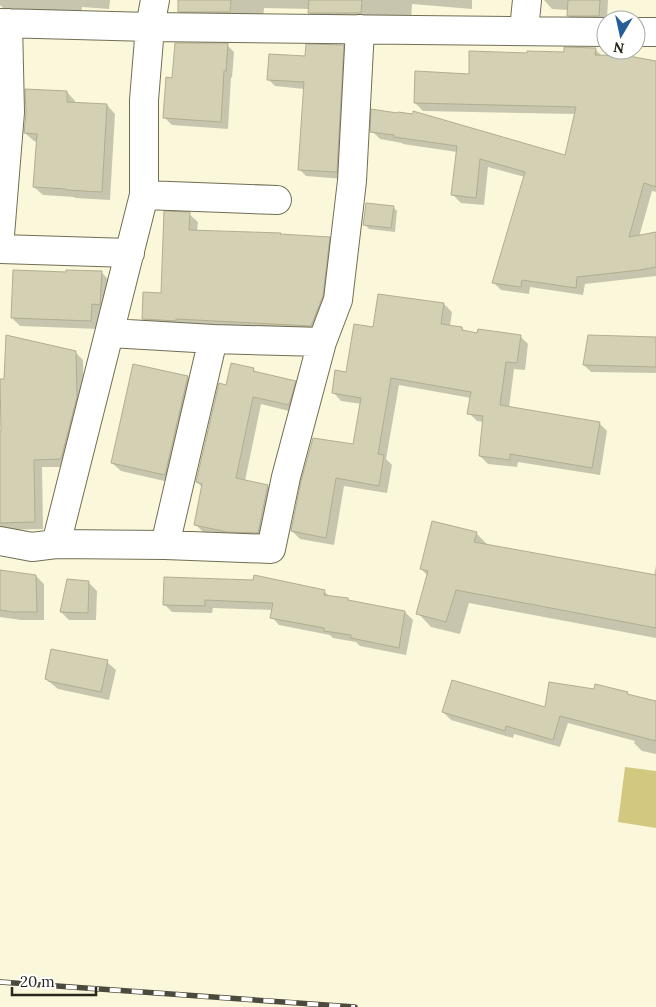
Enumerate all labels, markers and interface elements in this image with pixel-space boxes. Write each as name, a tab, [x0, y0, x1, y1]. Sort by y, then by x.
north arrow	[596, 10, 646, 60]
text: N	[612, 38, 626, 58]
scale bar	[12, 964, 96, 996]
text: 20 m	[20, 972, 55, 991]

